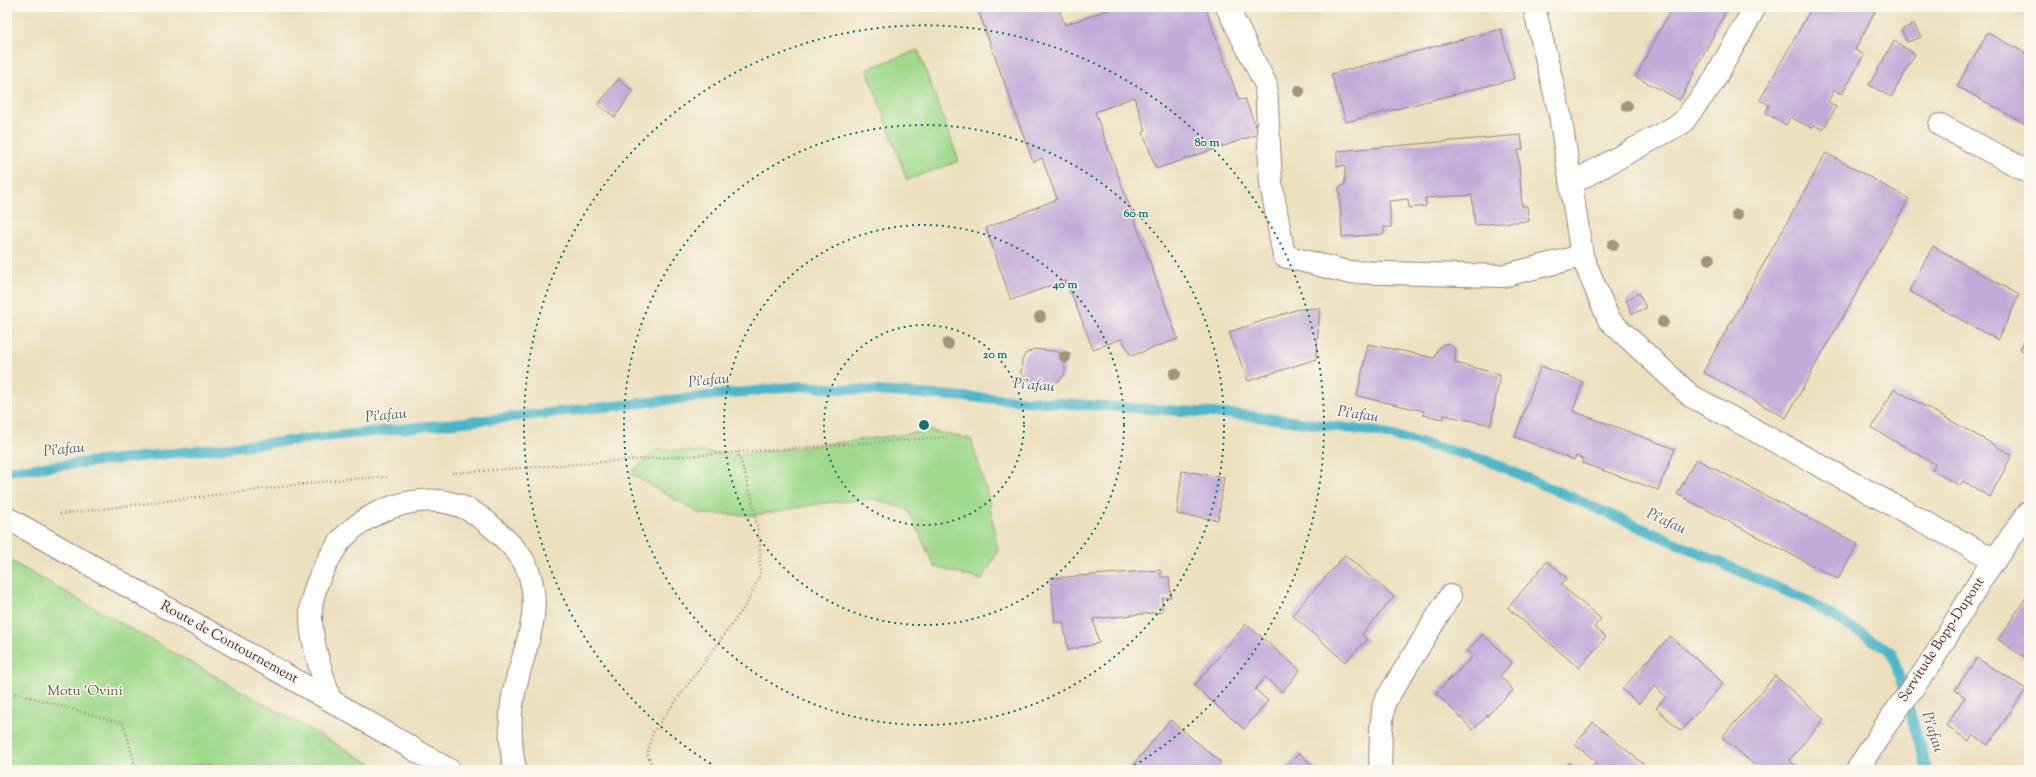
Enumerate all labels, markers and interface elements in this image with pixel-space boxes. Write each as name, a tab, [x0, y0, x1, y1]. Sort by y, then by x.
text: 80 m	[1195, 134, 1219, 152]
text: 60 m	[1124, 205, 1148, 223]
text: 40 m	[1052, 276, 1077, 294]
text: 20 m	[983, 346, 1007, 364]
water label: Pi'afau	[687, 368, 731, 394]
water label: Pi'afau	[1013, 374, 1056, 398]
water label: Pi'afau	[1336, 402, 1380, 428]
water label: Pi'afau	[364, 403, 408, 429]
centre of rings	[917, 418, 931, 432]
water label: Pi'afau	[42, 437, 86, 463]
water label: Pi'afau	[1643, 504, 1689, 540]
street label: Servitude Bopp-Dupont	[1894, 573, 1990, 706]
street label: Route de Contournement	[156, 597, 302, 689]
park label: Motu 'Ōvini	[47, 682, 123, 702]
water label: Pi'afau	[1916, 709, 1948, 755]

